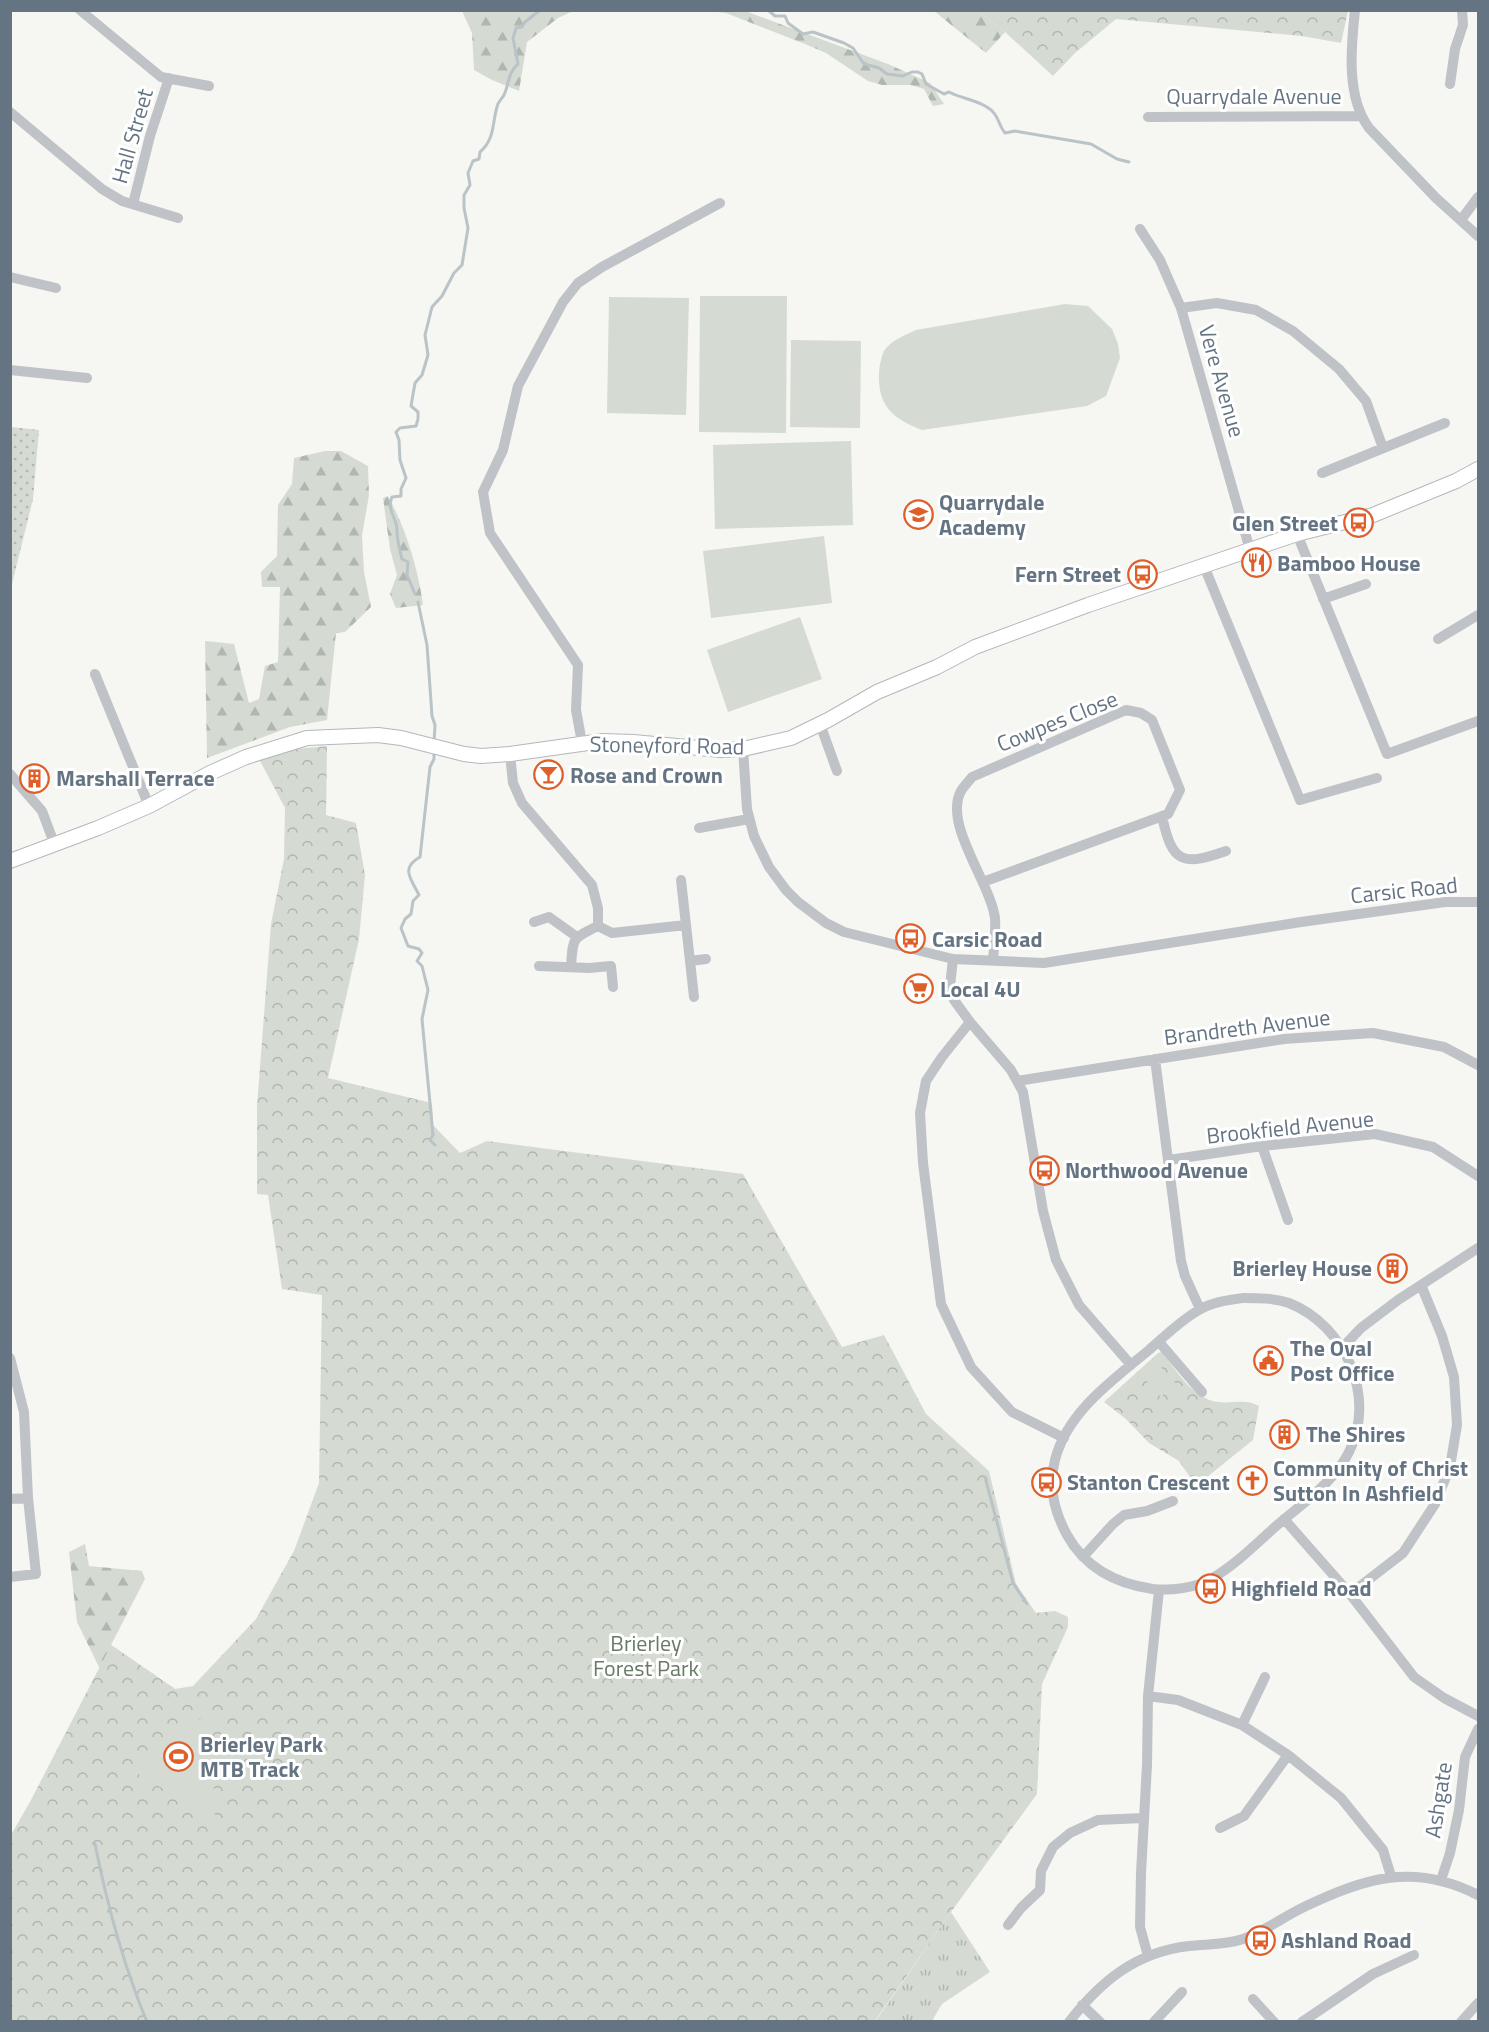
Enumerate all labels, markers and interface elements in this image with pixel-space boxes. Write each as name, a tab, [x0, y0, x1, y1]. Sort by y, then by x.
street label: Quarrydale Avenue	[1166, 79, 1342, 113]
street label: Hall Street	[102, 84, 162, 188]
street label: Vere Avenue	[1190, 321, 1254, 441]
place label: Quarrydale Academy	[939, 485, 1044, 544]
school or university icon: Quarrydale Academy	[902, 499, 934, 531]
place label: Glen Street	[1232, 506, 1338, 540]
bus stop icon: Glen Street	[1343, 507, 1375, 539]
place label: Bamboo House	[1277, 546, 1421, 580]
restaurant icon: Bamboo House	[1240, 547, 1272, 579]
place label: Fern Street	[1015, 557, 1121, 591]
bus stop icon: Fern Street	[1126, 558, 1158, 590]
street label: Cowpes Close	[991, 681, 1123, 761]
street label: Stoneyford Road	[589, 727, 745, 763]
place label: Rose and Crown	[570, 758, 723, 792]
bar icon: Rose and Crown	[533, 759, 565, 791]
place label: Marshall Terrace	[56, 761, 215, 795]
building icon: Marshall Terrace	[19, 762, 51, 794]
street label: Carsic Road	[1349, 867, 1459, 913]
place label: Carsic Road	[932, 922, 1043, 956]
bus stop icon: Carsic Road	[895, 923, 927, 955]
place label: Local 4U	[940, 972, 1021, 1006]
supermarket icon: Local 4U	[903, 973, 935, 1005]
street label: Brandreth Avenue	[1162, 1000, 1332, 1054]
street label: Brookfield Avenue	[1205, 1101, 1375, 1153]
place label: Northwood Avenue	[1065, 1153, 1248, 1187]
bus stop icon: Northwood Avenue	[1028, 1154, 1060, 1186]
place label: Brierley House	[1232, 1251, 1372, 1285]
building icon: Brierley House	[1377, 1252, 1409, 1284]
place label: The Oval Post Office	[1290, 1331, 1395, 1390]
public building icon: The Oval Post Office	[1253, 1345, 1285, 1377]
place label: The Shires	[1306, 1417, 1405, 1451]
building icon: The Shires	[1269, 1418, 1301, 1450]
place label: Community of Christ Sutton In Ashfield	[1273, 1451, 1468, 1510]
place label: Stanton Crescent	[1067, 1465, 1230, 1499]
church icon: Community of Christ Sutton In Ashfield	[1236, 1465, 1268, 1497]
bus stop icon: Stanton Crescent	[1030, 1466, 1062, 1498]
place label: Highfield Road	[1231, 1571, 1372, 1605]
bus stop icon: Highfield Road	[1194, 1572, 1226, 1604]
park label: Brierley Forest Park	[593, 1626, 700, 1685]
place label: Brierley Park MTB Track	[200, 1727, 324, 1786]
sports icon: Brierley Park MTB Track	[163, 1741, 195, 1773]
street label: Ashgate	[1415, 1760, 1461, 1840]
place label: Ashland Road	[1281, 1923, 1412, 1957]
bus stop icon: Ashland Road	[1244, 1924, 1276, 1956]

